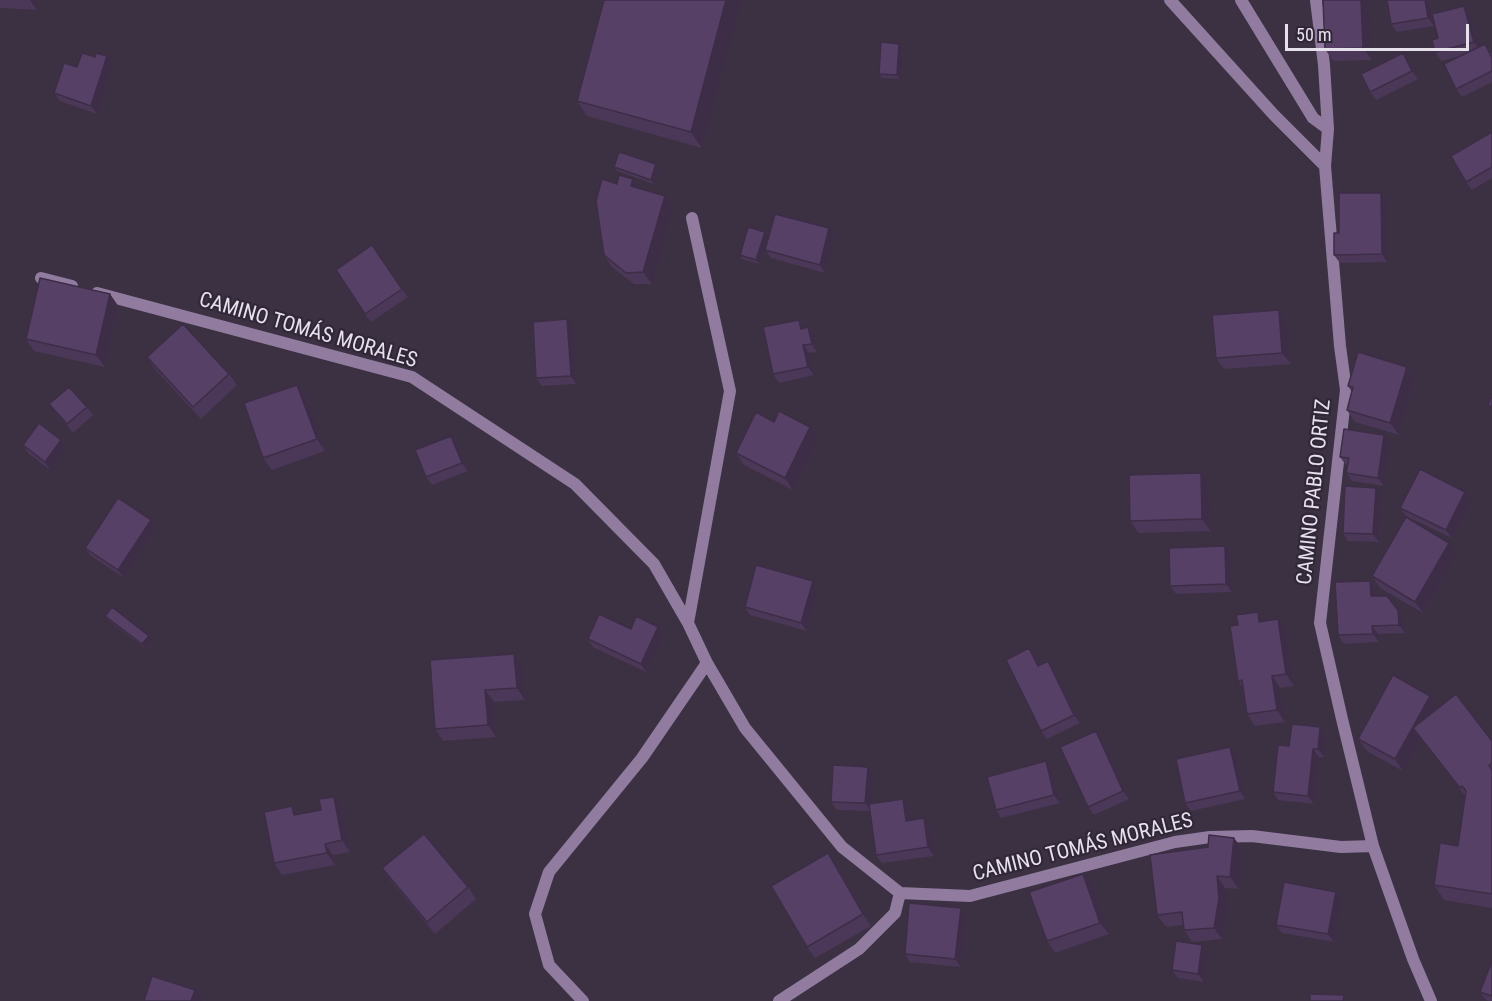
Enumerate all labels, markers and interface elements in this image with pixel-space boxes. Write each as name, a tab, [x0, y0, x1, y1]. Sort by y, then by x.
scale bar	[1288, 12, 1472, 50]
text: 50 m	[1296, 24, 1331, 45]
street label: CAMINO TOMÁS MORALES	[196, 288, 420, 374]
street label: CAMINO PABLO ORTIZ	[1293, 398, 1337, 586]
street label: CAMINO TOMÁS MORALES	[970, 808, 1196, 888]

